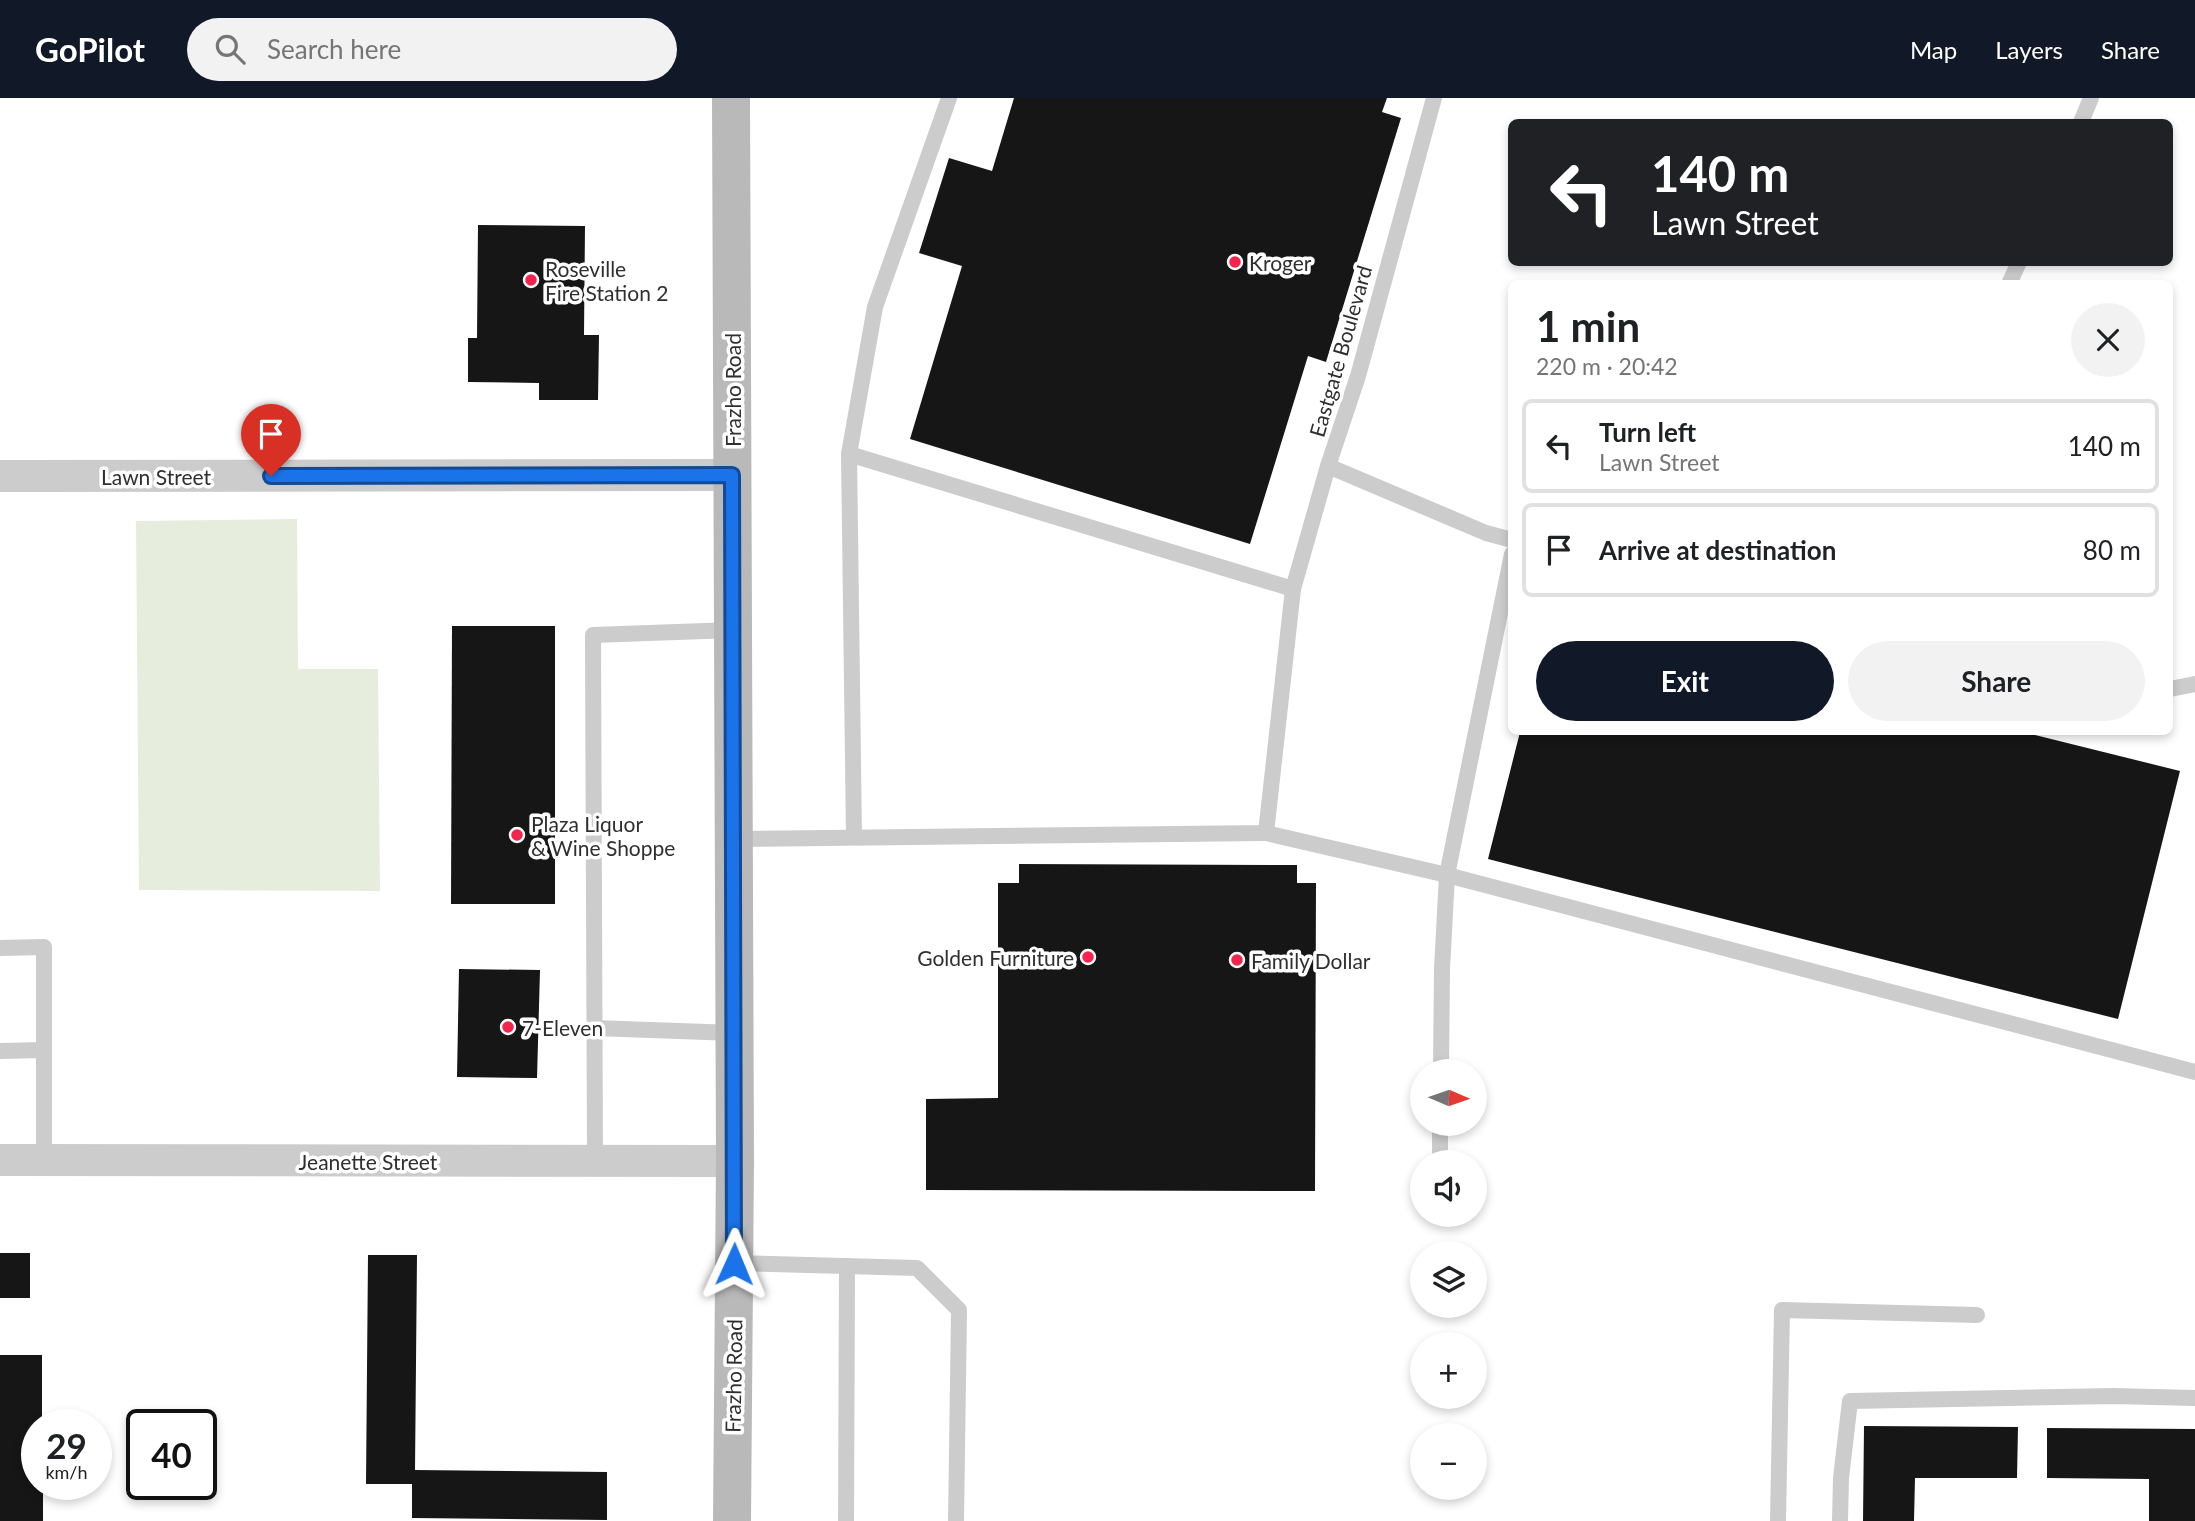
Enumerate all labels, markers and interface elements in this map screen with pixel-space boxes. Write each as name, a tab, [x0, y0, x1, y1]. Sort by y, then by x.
search box	[187, 18, 677, 81]
text: GoPilot	[35, 29, 145, 69]
icon: search	[211, 30, 249, 68]
text: Search here	[267, 33, 401, 65]
text: Map	[1910, 35, 1957, 64]
text: Layers	[1995, 35, 2063, 64]
text: Share	[2101, 35, 2160, 64]
text: 140 m	[1651, 144, 1789, 202]
icon: left	[1536, 147, 1627, 238]
text: Lawn Street	[1651, 203, 1819, 242]
place label: Kroger	[1249, 250, 1312, 275]
marker: Kroger	[1227, 254, 1243, 270]
place label: Roseville Fire Station 2	[545, 256, 668, 305]
street label: Eastgate Boulevard	[1304, 262, 1376, 440]
marker: Roseville Fire Station 2	[523, 272, 539, 288]
text: 1 min	[1536, 301, 1640, 351]
button: close	[2071, 303, 2145, 377]
street label: Frazho Road	[720, 333, 745, 447]
text: 220 m · 20:42	[1536, 352, 1678, 380]
pin	[241, 404, 301, 476]
icon: arrive	[252, 415, 290, 453]
text: Turn left	[1599, 416, 1696, 448]
icon: left	[1540, 427, 1578, 465]
text: 140 m	[2068, 430, 2141, 462]
text: Lawn Street	[1599, 448, 1720, 476]
street label: Lawn Street	[101, 464, 211, 489]
icon: arrive	[1540, 531, 1578, 569]
text: Arrive at destination	[1599, 534, 1836, 566]
text: 80 m	[2083, 534, 2141, 566]
button: Exit	[1536, 641, 1834, 721]
button: Share	[1848, 641, 2145, 721]
place label: Plaza Liquor & Wine Shoppe	[531, 811, 675, 860]
marker: Plaza Liquor & Wine Shoppe	[509, 827, 525, 843]
place label: Golden Furniture	[917, 945, 1074, 970]
place label: Family Dollar	[1251, 948, 1371, 973]
marker: Golden Furniture	[1080, 949, 1096, 965]
marker: Family Dollar	[1229, 952, 1245, 968]
place label: 7-Eleven	[522, 1015, 603, 1040]
marker: 7-Eleven	[500, 1019, 516, 1035]
north arrow	[1410, 1059, 1488, 1136]
map controls	[1410, 1059, 1487, 1500]
street label: Jeanette Street	[299, 1149, 438, 1174]
button: sound	[1410, 1150, 1487, 1227]
position arrow	[697, 1227, 771, 1301]
button: layers	[1410, 1241, 1487, 1318]
street label: Frazho Road	[720, 1319, 746, 1433]
button: +	[1410, 1332, 1487, 1409]
speed limit sign: 40	[126, 1409, 217, 1500]
button: −	[1410, 1423, 1487, 1500]
text: 29	[46, 1424, 87, 1466]
text: km/h	[45, 1461, 88, 1483]

